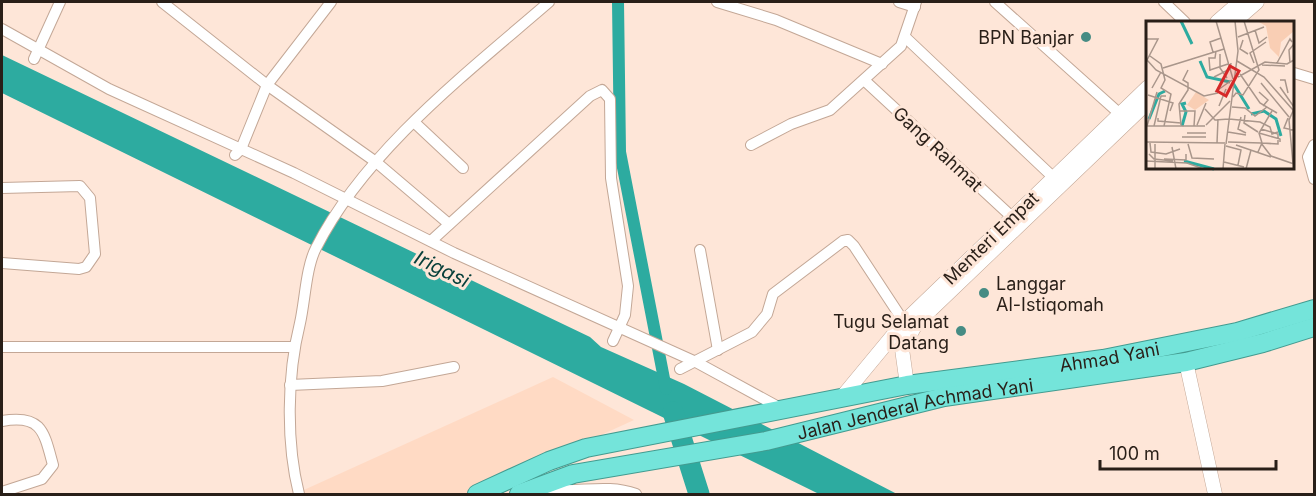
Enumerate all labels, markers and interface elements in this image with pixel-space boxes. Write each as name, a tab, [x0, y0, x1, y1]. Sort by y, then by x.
inset map	[1146, 21, 1295, 170]
place label: BPN Banjar	[978, 27, 1074, 48]
marker: BPN Banjar	[1079, 30, 1093, 44]
street label: Gang Rahmat	[889, 102, 987, 196]
street label: Menteri Empat	[939, 187, 1043, 289]
water label: Irigasi	[411, 245, 474, 293]
place label: Langgar Al-Istiqomah	[996, 273, 1104, 315]
marker: Langgar Al-Istiqomah	[977, 286, 991, 300]
place label: Tugu Selamat Datang	[833, 311, 949, 353]
marker: Tugu Selamat Datang	[954, 324, 968, 338]
street label: Ahmad Yani	[1058, 337, 1161, 375]
street label: Jalan Jenderal Achmad Yani	[795, 374, 1034, 444]
scale bar	[1100, 433, 1276, 471]
text: 100 m	[1109, 443, 1160, 464]

